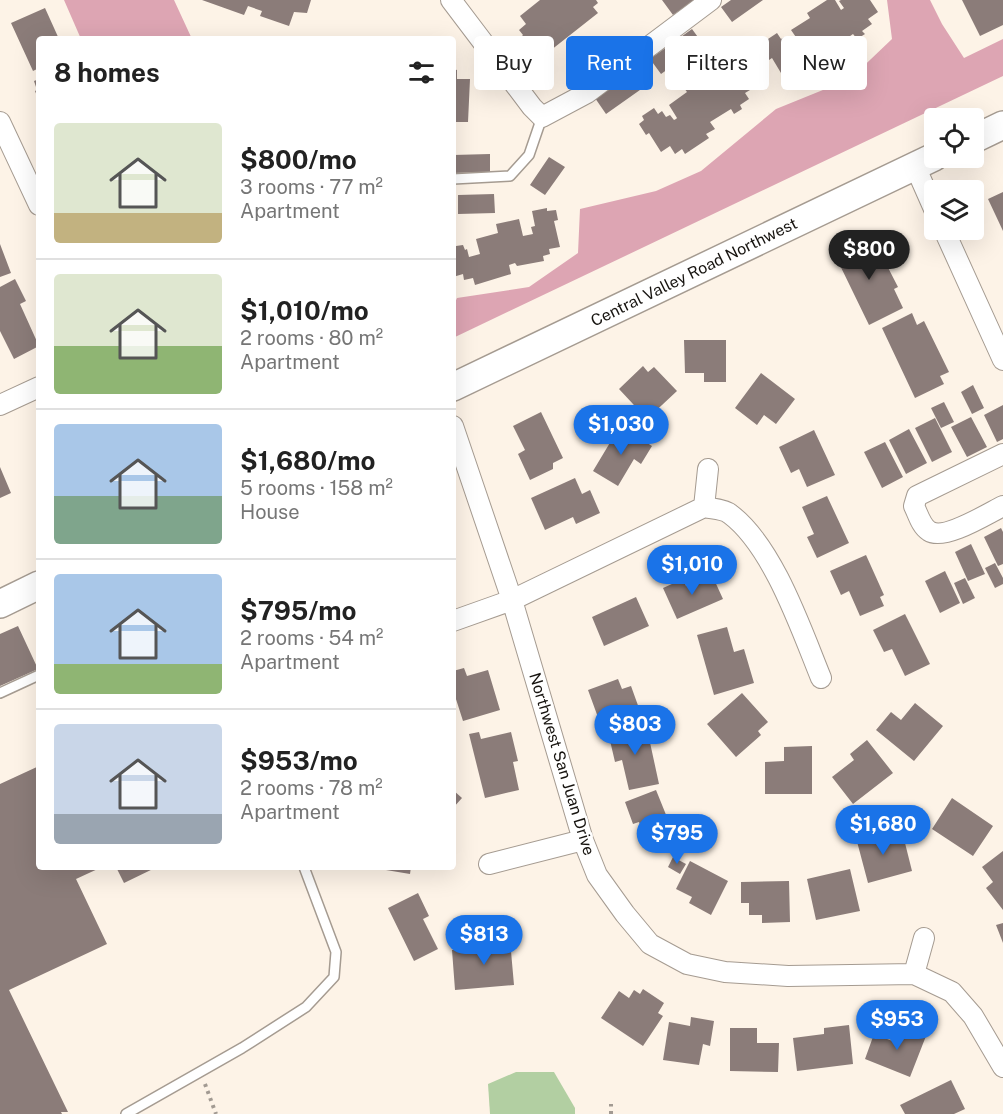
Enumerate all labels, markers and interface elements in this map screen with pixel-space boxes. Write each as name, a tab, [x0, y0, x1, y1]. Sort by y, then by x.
chip: Buy	[474, 36, 554, 90]
chip: Rent	[566, 36, 653, 90]
chip: Filters	[665, 36, 769, 90]
chip: New	[781, 36, 867, 90]
icon: filters	[405, 56, 438, 89]
text: 8 homes	[54, 57, 160, 88]
map controls	[924, 108, 984, 240]
button: locate	[924, 108, 984, 168]
text: $800/mo	[240, 144, 357, 175]
icon: home	[102, 147, 174, 219]
text: 3 rooms · 77 m²	[240, 175, 383, 199]
button: layers	[924, 180, 984, 240]
text: Apartment	[240, 199, 340, 223]
street label: Central Valley Road Northwest	[588, 214, 800, 330]
pin: $800	[833, 230, 905, 281]
text: $800	[843, 237, 895, 261]
text: $1,010/mo	[240, 295, 369, 326]
icon: home	[102, 298, 174, 370]
text: 2 rooms · 80 m²	[240, 326, 383, 350]
text: Apartment	[240, 350, 340, 374]
pin: $1,030	[572, 405, 670, 456]
text: $1,030	[588, 412, 654, 436]
text: $1,680/mo	[240, 445, 375, 476]
icon: home	[102, 448, 174, 520]
text: 5 rooms · 158 m²	[240, 476, 393, 500]
text: House	[240, 500, 300, 524]
pin: $1,010	[643, 545, 741, 596]
text: $1,010	[661, 552, 723, 576]
text: $795/mo	[240, 595, 357, 626]
icon: home	[102, 598, 174, 670]
text: 2 rooms · 54 m²	[240, 626, 383, 650]
text: Apartment	[240, 650, 340, 674]
street label: Northwest San Juan Drive	[525, 670, 599, 858]
pin: $803	[599, 705, 671, 756]
text: $803	[608, 712, 662, 736]
text: $953/mo	[240, 745, 358, 776]
icon: home	[102, 748, 174, 820]
text: 2 rooms · 78 m²	[240, 776, 383, 800]
text: Apartment	[240, 800, 340, 824]
pin: $1,680	[834, 805, 932, 856]
text: $1,680	[849, 812, 917, 836]
pin: $795	[641, 814, 713, 865]
text: $795	[651, 821, 703, 845]
pin: $813	[448, 915, 520, 966]
text: $813	[460, 922, 508, 946]
pin: $953	[861, 1000, 933, 1051]
text: $953	[870, 1007, 924, 1031]

